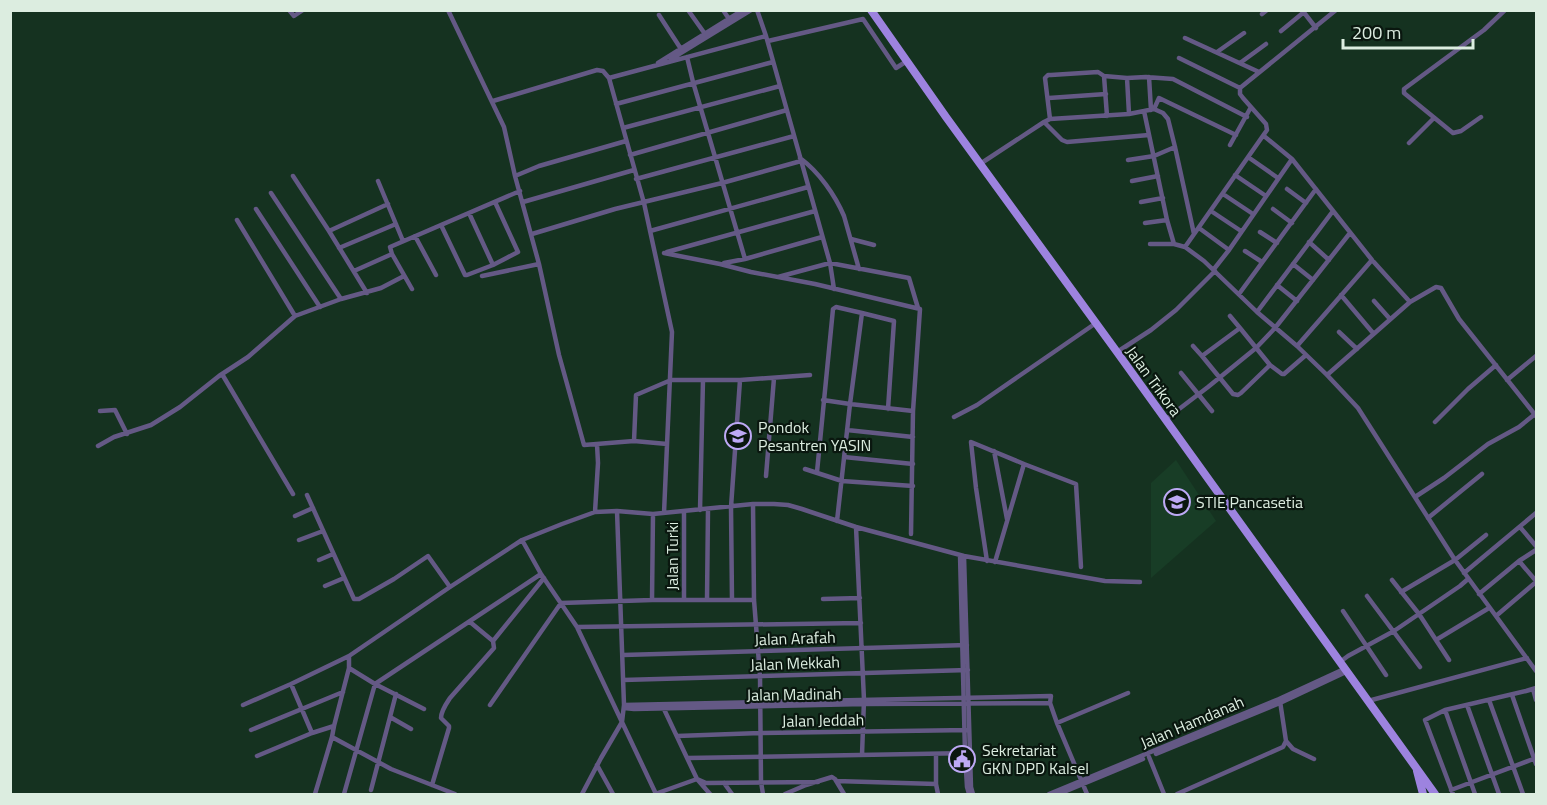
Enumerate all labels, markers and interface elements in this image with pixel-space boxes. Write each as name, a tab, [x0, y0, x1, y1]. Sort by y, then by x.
scale bar	[1343, 12, 1474, 50]
text: 200 m	[1352, 19, 1401, 46]
street label: Jalan Trikora	[1120, 341, 1188, 421]
place label: Pondok Pesantren YASIN	[758, 415, 871, 457]
school or university icon: Pondok Pesantren YASIN	[723, 421, 753, 451]
school or university icon: STIE Pancasetia	[1162, 487, 1192, 517]
place label: STIE Pancasetia	[1196, 490, 1303, 514]
street label: Jalan Turki	[660, 522, 684, 590]
street label: Jalan Arafah	[754, 625, 836, 651]
street label: Jalan Mekkah	[750, 649, 840, 677]
street label: Jalan Madinah	[746, 681, 842, 707]
street label: Jalan Hamdanah	[1137, 689, 1247, 755]
street label: Jalan Jeddah	[781, 707, 865, 733]
place label: Sekretariat GKN DPD Kalsel	[982, 738, 1089, 780]
public building icon: Sekretariat GKN DPD Kalsel	[947, 744, 977, 774]

